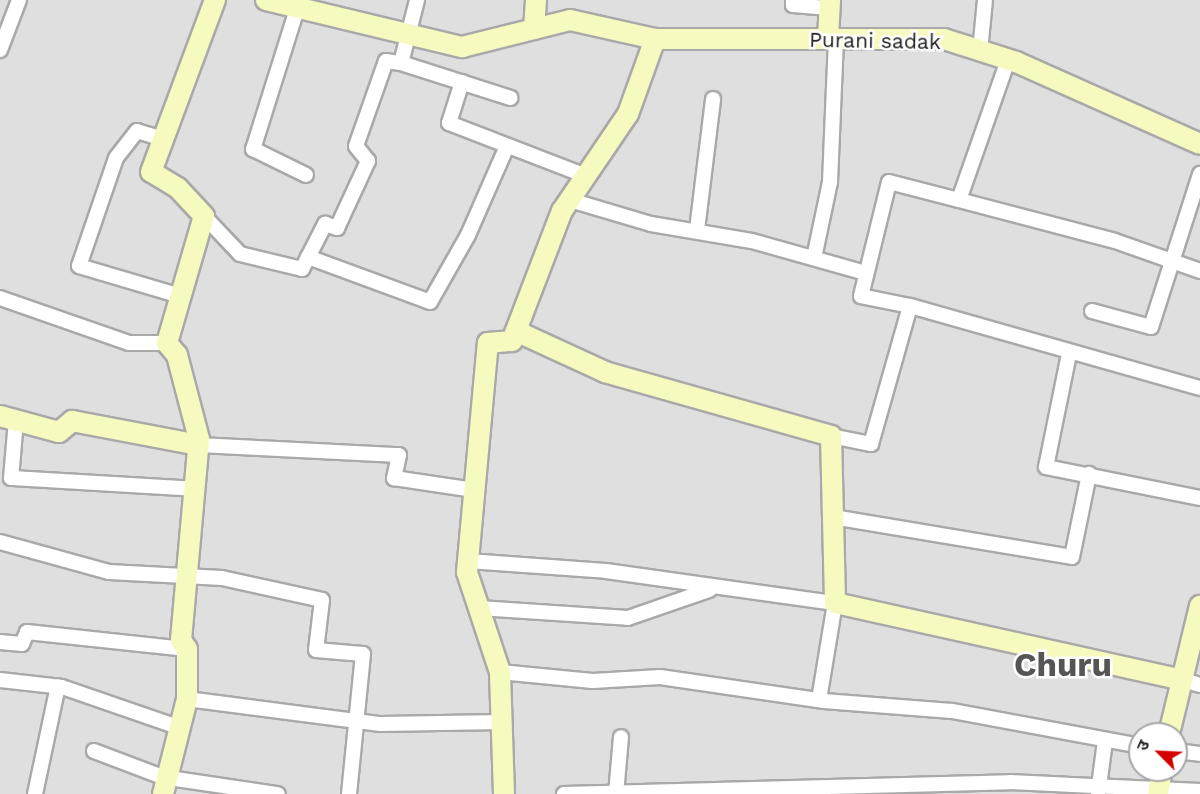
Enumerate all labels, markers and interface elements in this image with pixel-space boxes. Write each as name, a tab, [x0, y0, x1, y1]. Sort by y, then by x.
street label: Purani sadak	[809, 27, 941, 55]
district label: Churu	[1014, 645, 1112, 685]
north arrow	[1128, 722, 1188, 782]
text: उ	[1132, 737, 1154, 753]

